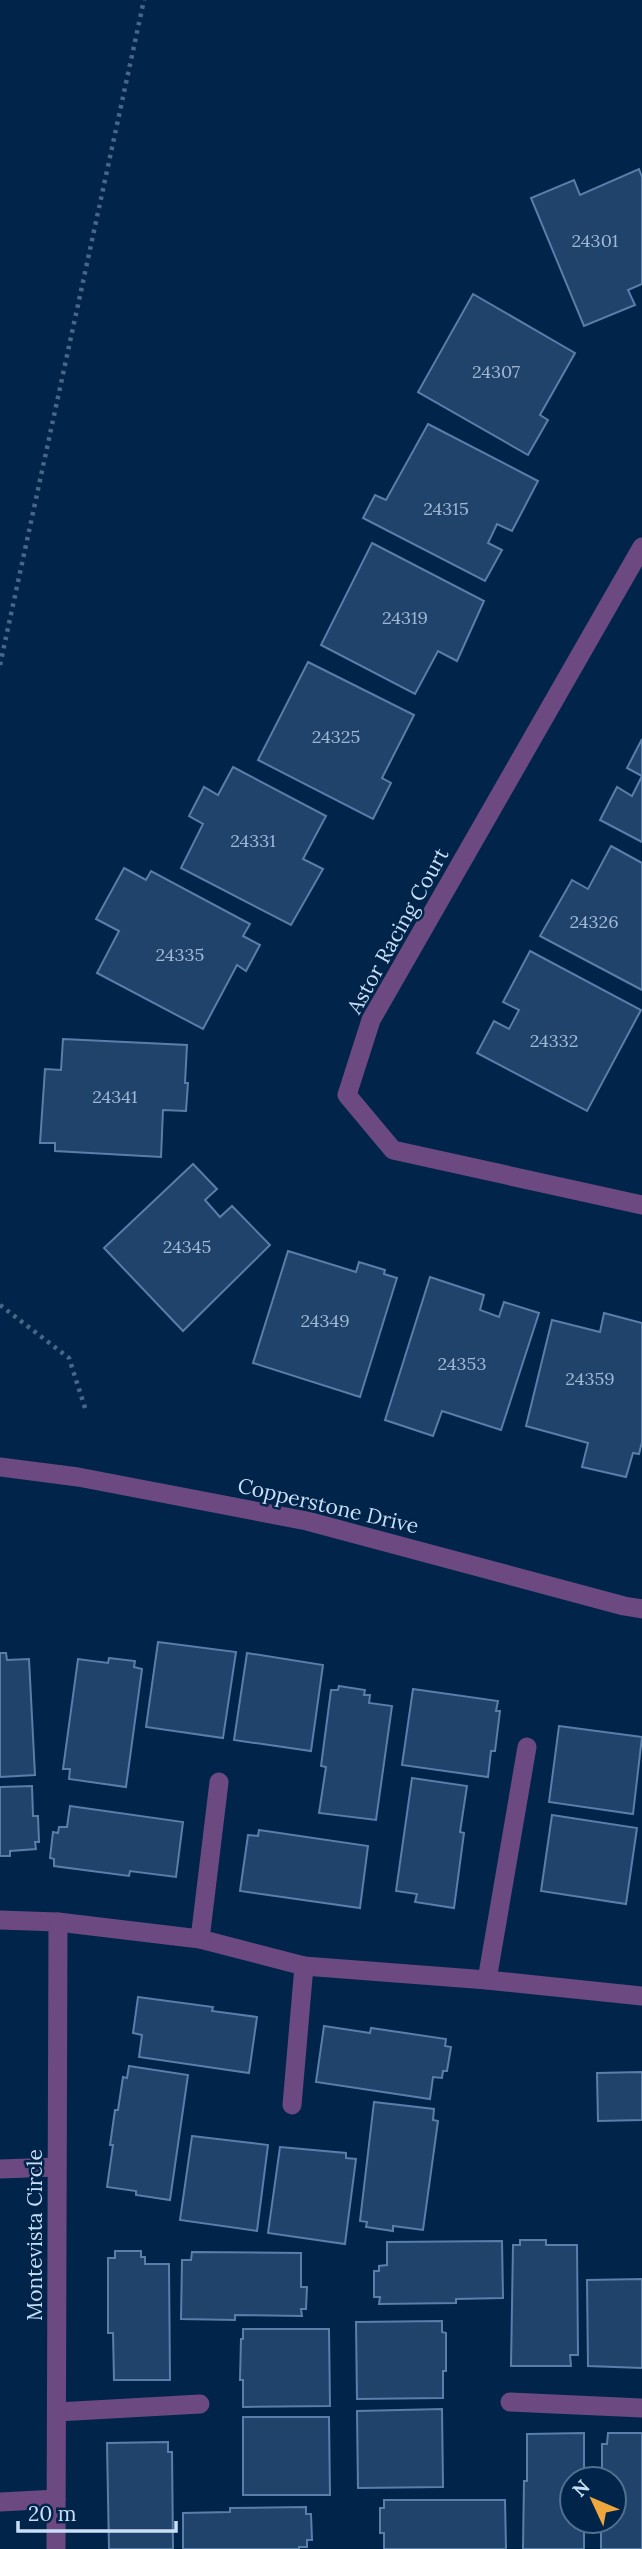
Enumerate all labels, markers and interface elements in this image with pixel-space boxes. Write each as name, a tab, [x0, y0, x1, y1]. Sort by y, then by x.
house number: 24301	[572, 229, 618, 252]
house number: 24307	[472, 360, 520, 383]
house number: 24315	[423, 497, 469, 520]
house number: 24319	[382, 606, 428, 629]
house number: 24325	[312, 725, 360, 748]
house number: 24331	[230, 829, 276, 852]
street label: Astor Racing Court	[340, 842, 455, 1019]
house number: 24326	[569, 910, 619, 933]
house number: 24335	[156, 943, 204, 966]
house number: 24332	[530, 1029, 578, 1052]
house number: 24341	[92, 1085, 138, 1108]
house number: 24345	[163, 1235, 211, 1258]
house number: 24349	[300, 1309, 350, 1332]
house number: 24353	[438, 1352, 486, 1375]
house number: 24359	[565, 1367, 615, 1390]
street label: Copperstone Drive	[235, 1472, 421, 1539]
street label: Montevista Circle	[21, 2149, 48, 2321]
north arrow	[558, 2465, 628, 2535]
text: N	[567, 2474, 595, 2502]
scale bar	[18, 2490, 175, 2534]
text: 20 m	[28, 2500, 77, 2527]

